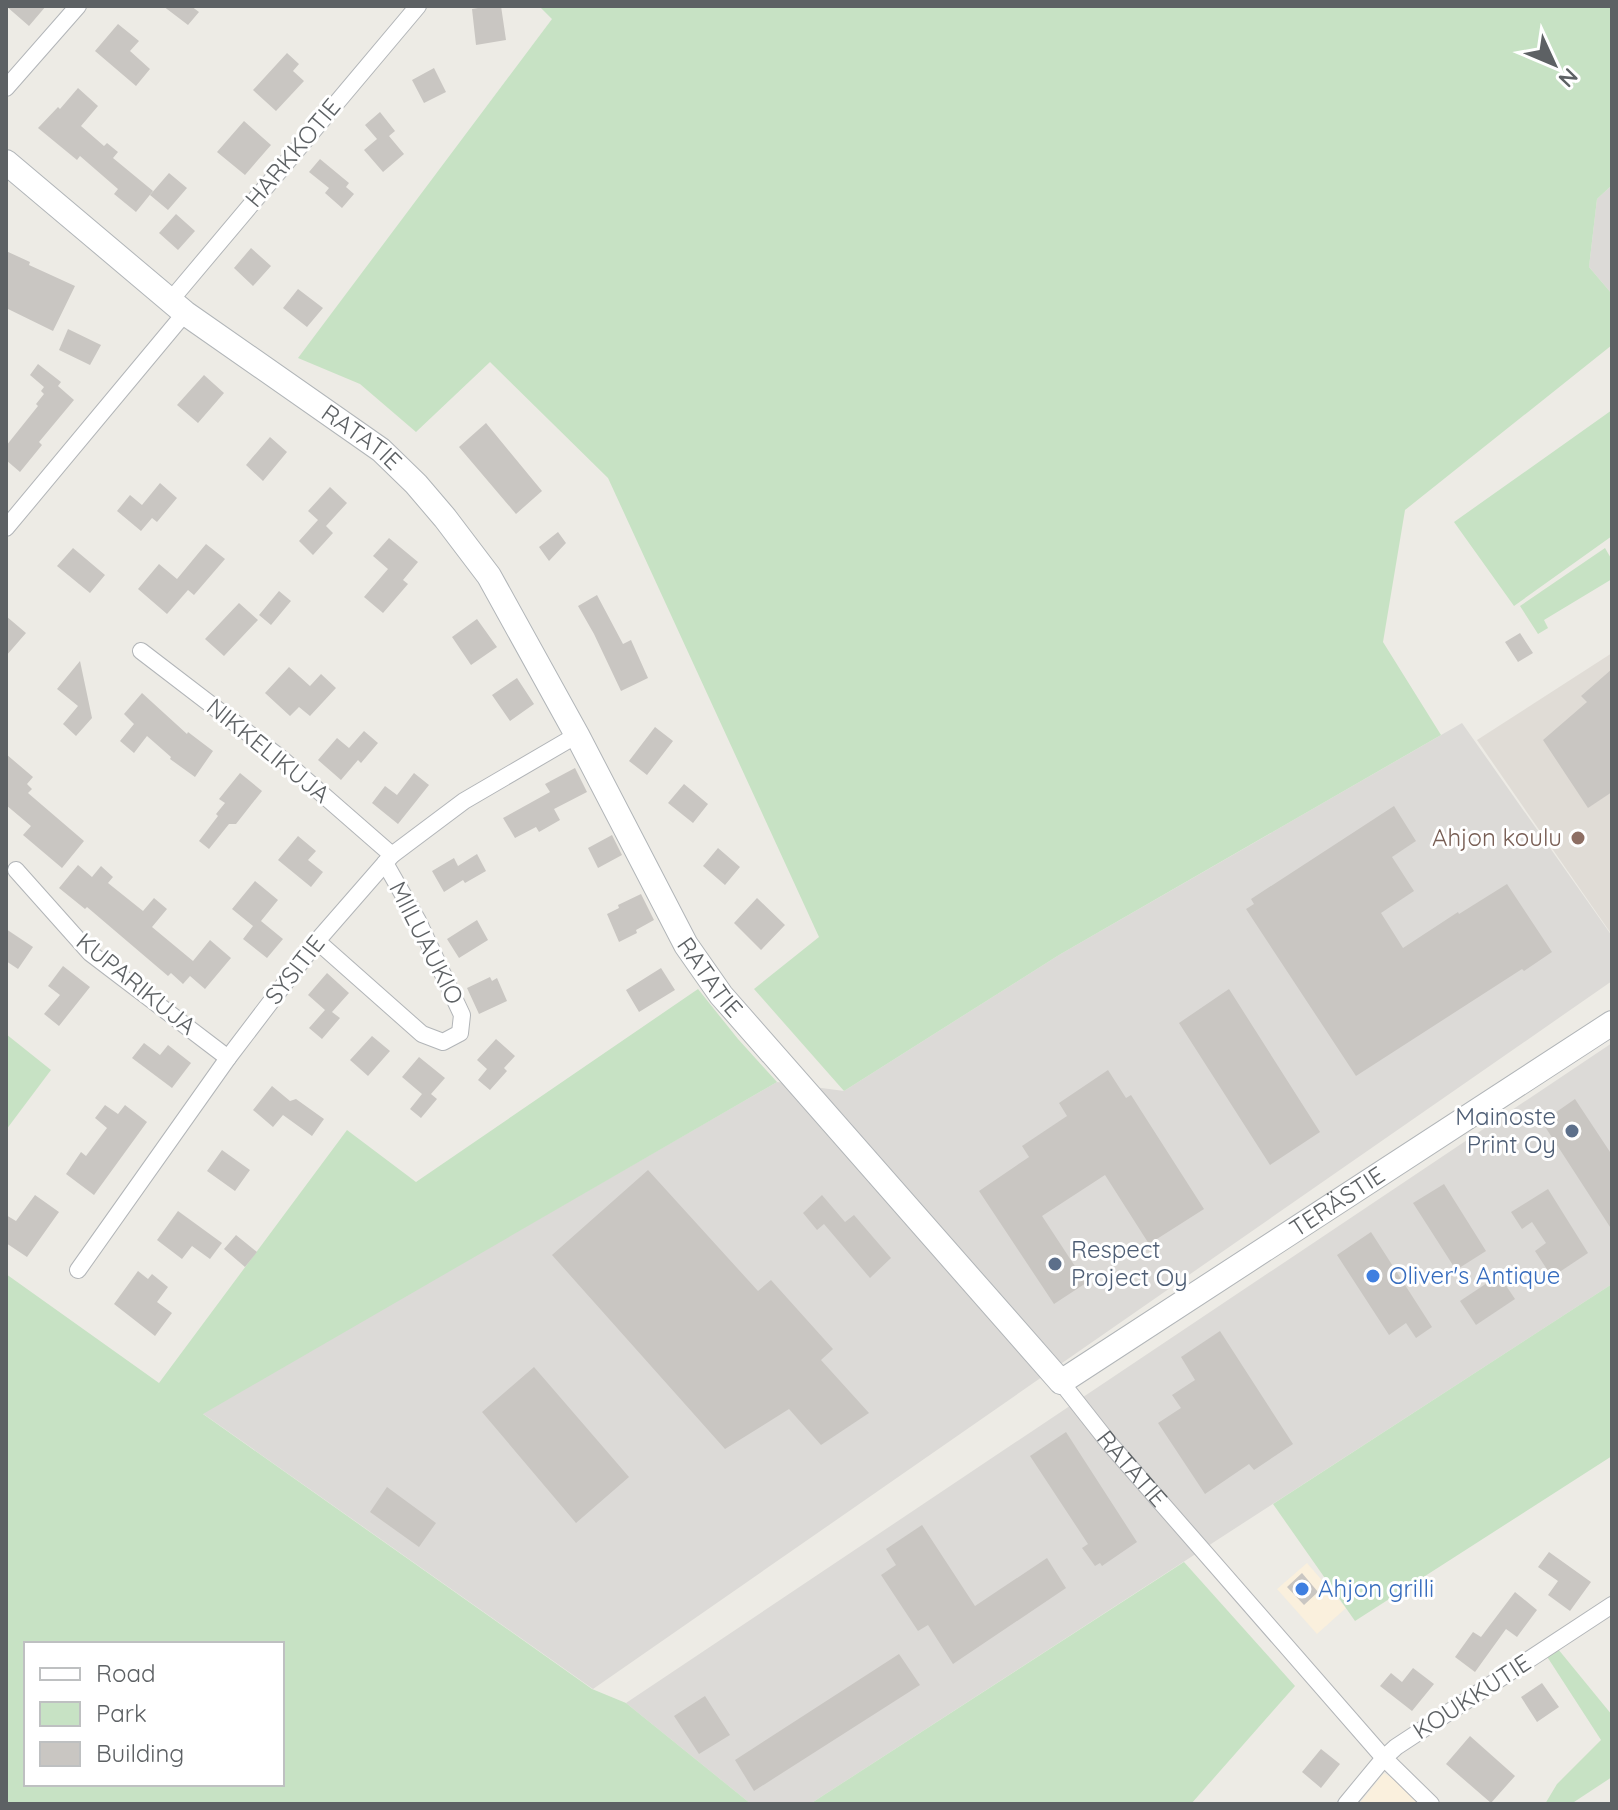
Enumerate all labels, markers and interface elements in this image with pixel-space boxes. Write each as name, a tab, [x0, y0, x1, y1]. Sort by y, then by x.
north arrow	[1514, 24, 1594, 104]
text: N	[1553, 62, 1584, 93]
street label: HARKKOTIE	[238, 92, 346, 213]
street label: RATATIE	[316, 397, 408, 476]
street label: NIKKELIKUJA	[201, 691, 336, 809]
place label: Ahjon koulu	[1432, 822, 1562, 852]
marker: Ahjon koulu	[1569, 829, 1587, 847]
street label: MIILUAUKIO	[383, 876, 471, 1009]
street label: KUPARIKUJA	[71, 926, 203, 1041]
street label: SYSITIE	[258, 929, 331, 1010]
street label: RATATIE	[671, 931, 750, 1023]
place label: Mainoste Print Oy	[1455, 1101, 1556, 1159]
marker: Mainoste Print Oy	[1563, 1122, 1581, 1140]
street label: TERÄSTIE	[1284, 1159, 1390, 1243]
place label: Respect Project Oy	[1071, 1234, 1188, 1292]
marker: Respect Project Oy	[1046, 1255, 1064, 1273]
place label: Oliver's Antique	[1389, 1260, 1560, 1290]
marker: Oliver's Antique	[1364, 1267, 1382, 1285]
street label: RATATIE	[1091, 1424, 1174, 1513]
place label: Ahjon grilli	[1318, 1573, 1434, 1603]
marker: Ahjon grilli	[1293, 1580, 1311, 1598]
legend	[24, 1642, 284, 1786]
street label: KOUKKUTIE	[1407, 1647, 1536, 1745]
text: Road	[96, 1658, 156, 1688]
text: Park	[96, 1698, 147, 1728]
text: Building	[96, 1738, 184, 1768]

